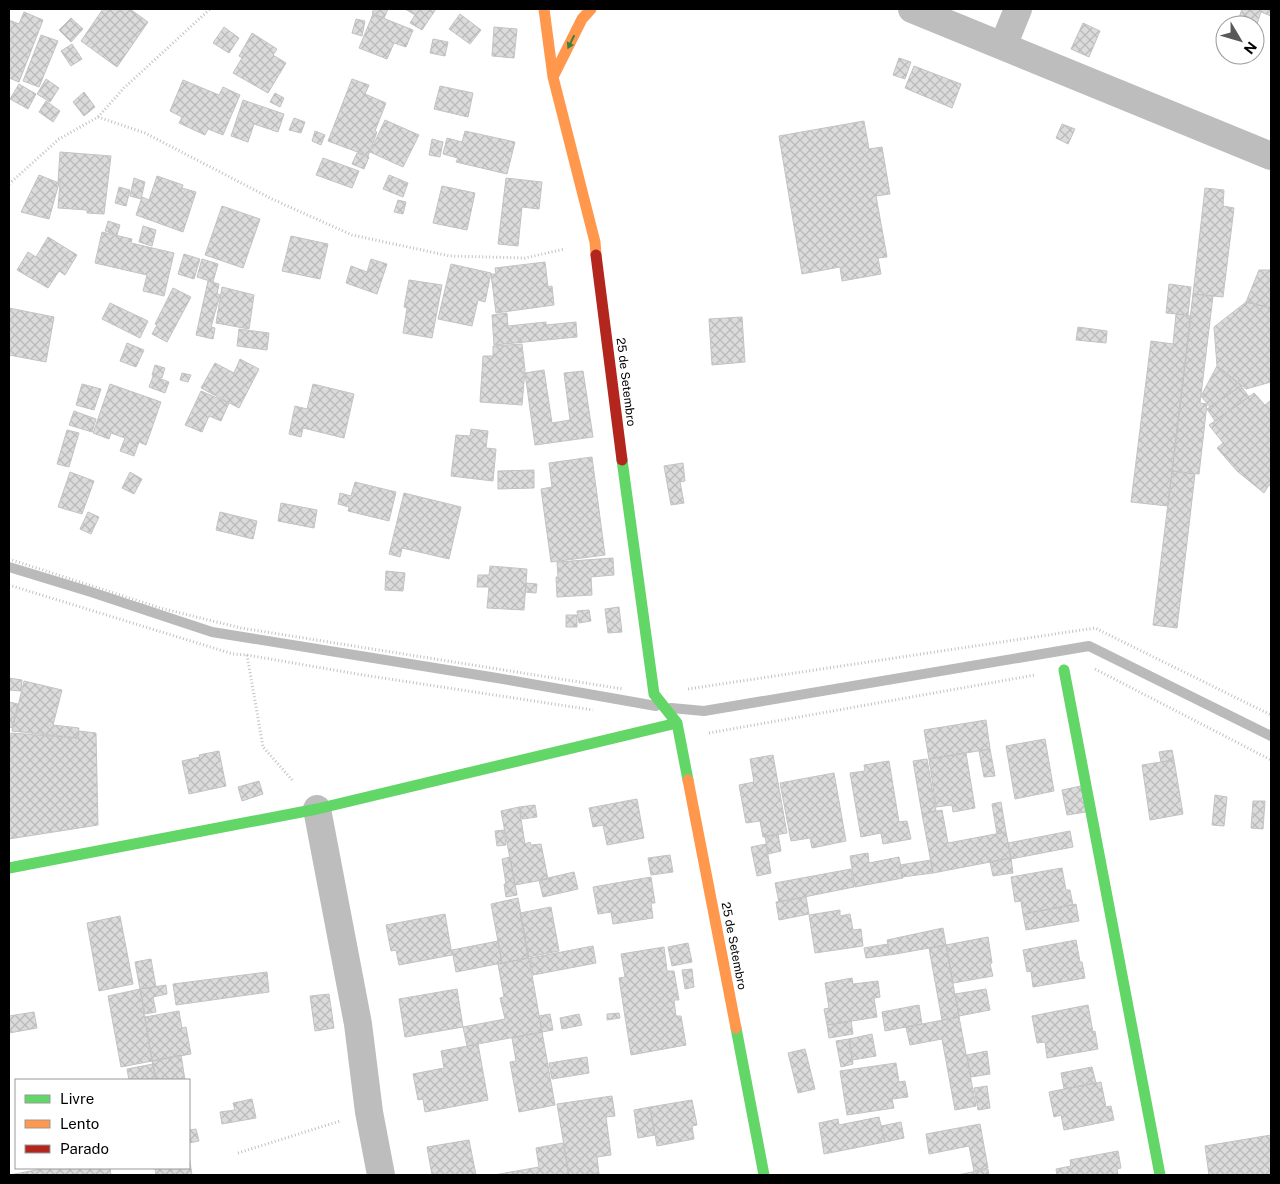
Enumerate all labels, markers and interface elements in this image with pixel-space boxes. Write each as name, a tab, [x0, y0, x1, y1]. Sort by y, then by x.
north arrow	[1215, 15, 1265, 65]
one-way arrow	[567, 35, 575, 49]
text: N	[1241, 39, 1260, 57]
street label: 25 de Setembro	[614, 337, 638, 427]
street label: 25 de Setembro	[719, 901, 749, 991]
legend	[15, 1079, 190, 1169]
text: Livre	[60, 1090, 94, 1107]
text: Lento	[60, 1115, 99, 1132]
text: Parado	[60, 1140, 109, 1157]

